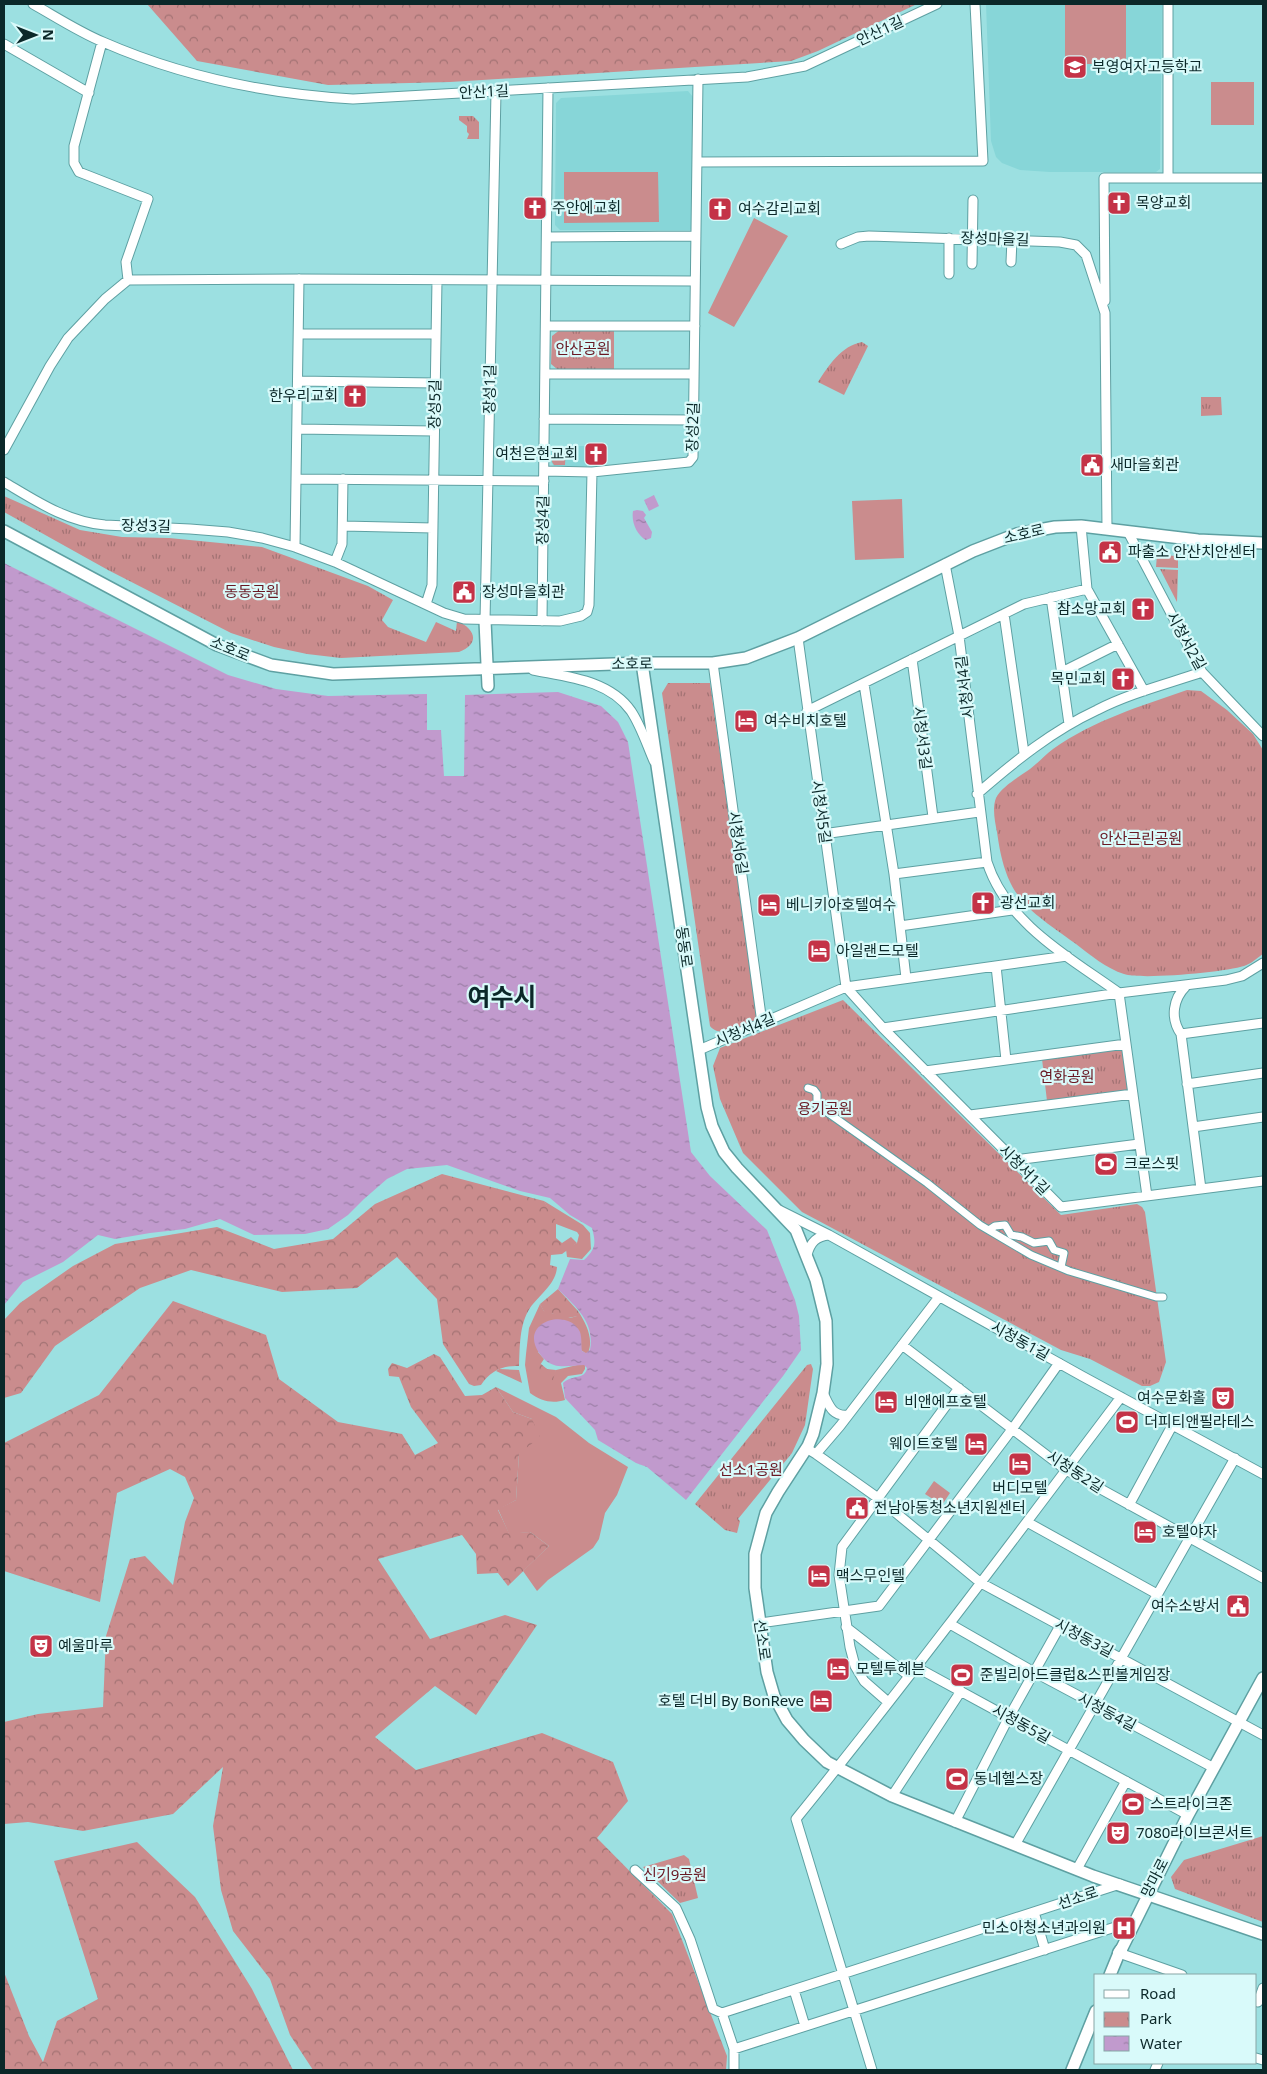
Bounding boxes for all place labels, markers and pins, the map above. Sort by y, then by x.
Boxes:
school or university icon: 부영여자고등학교 [1062,54,1088,80]
place label: 부영여자고등학교 [1092,56,1202,76]
church icon: 목양교회 [1106,190,1132,216]
place label: 목양교회 [1136,192,1191,212]
church icon: 주안에교회 [522,195,548,221]
church icon: 여수감리교회 [707,196,733,222]
place label: 주안에교회 [552,197,621,217]
place label: 여수감리교회 [738,198,821,218]
church icon: 한우리교회 [342,383,368,409]
place label: 한우리교회 [269,385,338,405]
church icon: 여천은현교회 [583,441,609,467]
place label: 여천은현교회 [495,443,578,463]
public building icon: 새마을회관 [1079,452,1105,478]
place label: 새마을회관 [1110,454,1179,474]
public building icon: 파출소 안산치안센터 [1097,539,1123,565]
place label: 파출소 안산치안센터 [1128,541,1256,561]
public building icon: 장성마을회관 [451,579,477,605]
place label: 장성마을회관 [482,581,565,601]
church icon: 참소망교회 [1130,596,1156,622]
place label: 참소망교회 [1057,598,1126,618]
church icon: 목민교회 [1110,666,1136,692]
place label: 목민교회 [1051,668,1106,688]
hotel icon: 여수비치호텔 [733,708,759,734]
place label: 여수비치호텔 [764,710,847,730]
church icon: 광선교회 [970,890,996,916]
hotel icon: 베니키아호텔여수 [756,892,782,918]
place label: 광선교회 [1000,892,1055,912]
place label: 베니키아호텔여수 [786,894,896,914]
hotel icon: 아일랜드모텔 [806,938,832,964]
place label: 아일랜드모텔 [836,940,919,960]
sports icon: 크로스핏 [1093,1151,1119,1177]
place label: 크로스핏 [1124,1153,1179,1173]
theatre icon: 여수문화홀 [1210,1385,1236,1411]
place label: 여수문화홀 [1137,1387,1206,1407]
hotel icon: 비앤에프호텔 [873,1389,899,1415]
place label: 비앤에프호텔 [904,1391,987,1411]
sports icon: 더피티앤필라테스 [1114,1409,1140,1435]
place label: 더피티앤필라테스 [1144,1411,1255,1431]
hotel icon: 웨이트호텔 [963,1431,989,1457]
place label: 웨이트호텔 [889,1433,958,1453]
hotel icon: 버디모텔 [1007,1451,1033,1477]
place label: 버디모텔 [992,1477,1048,1497]
public building icon: 전남아동청소년지원센터 [844,1495,870,1521]
place label: 전남아동청소년지원센터 [874,1497,1026,1517]
hotel icon: 호텔야자 [1132,1519,1158,1545]
place label: 호텔야자 [1162,1521,1217,1541]
hotel icon: 맥스무인텔 [806,1563,832,1589]
place label: 맥스무인텔 [836,1565,905,1585]
public building icon: 여수소방서 [1225,1593,1251,1619]
place label: 여수소방서 [1151,1595,1220,1615]
theatre icon: 예울마루 [28,1633,54,1659]
place label: 예울마루 [58,1635,113,1655]
hotel icon: 모텔투헤븐 [825,1656,851,1682]
place label: 모텔투헤븐 [856,1658,925,1678]
sports icon: 준빌리아드클럽&스핀볼게임장 [949,1662,975,1688]
place label: 준빌리아드클럽&스핀볼게임장 [980,1664,1171,1684]
hotel icon: 호텔 더비 By BonReve [808,1688,834,1714]
place label: 호텔 더비 By BonReve [658,1690,804,1710]
sports icon: 동네헬스장 [944,1766,970,1792]
place label: 동네헬스장 [974,1768,1043,1788]
sports icon: 스트라이크존 [1120,1791,1146,1817]
place label: 스트라이크존 [1150,1793,1233,1813]
theatre icon: 7080라이브콘서트 [1105,1820,1131,1846]
place label: 7080라이브콘서트 [1136,1822,1253,1842]
hospital icon: 민소아청소년과의원 [1111,1915,1137,1941]
place label: 민소아청소년과의원 [982,1917,1106,1937]

